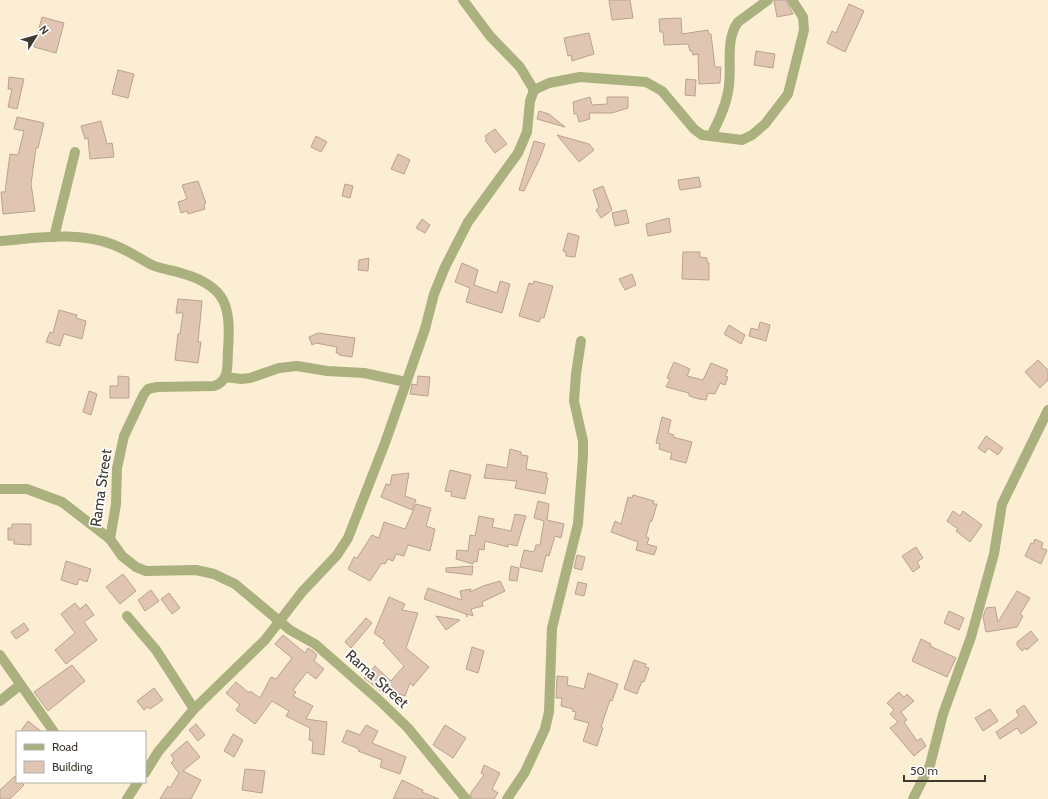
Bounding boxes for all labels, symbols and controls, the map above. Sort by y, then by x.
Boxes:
north arrow [16,16,56,56]
text: N [36,23,52,37]
street label: Rama Street [87,448,115,528]
street label: Rama Street [342,646,412,712]
legend [16,731,146,783]
text: Road [52,739,78,754]
scale bar [904,757,985,783]
text: Building [52,759,94,774]
text: 50 m [910,763,938,778]

